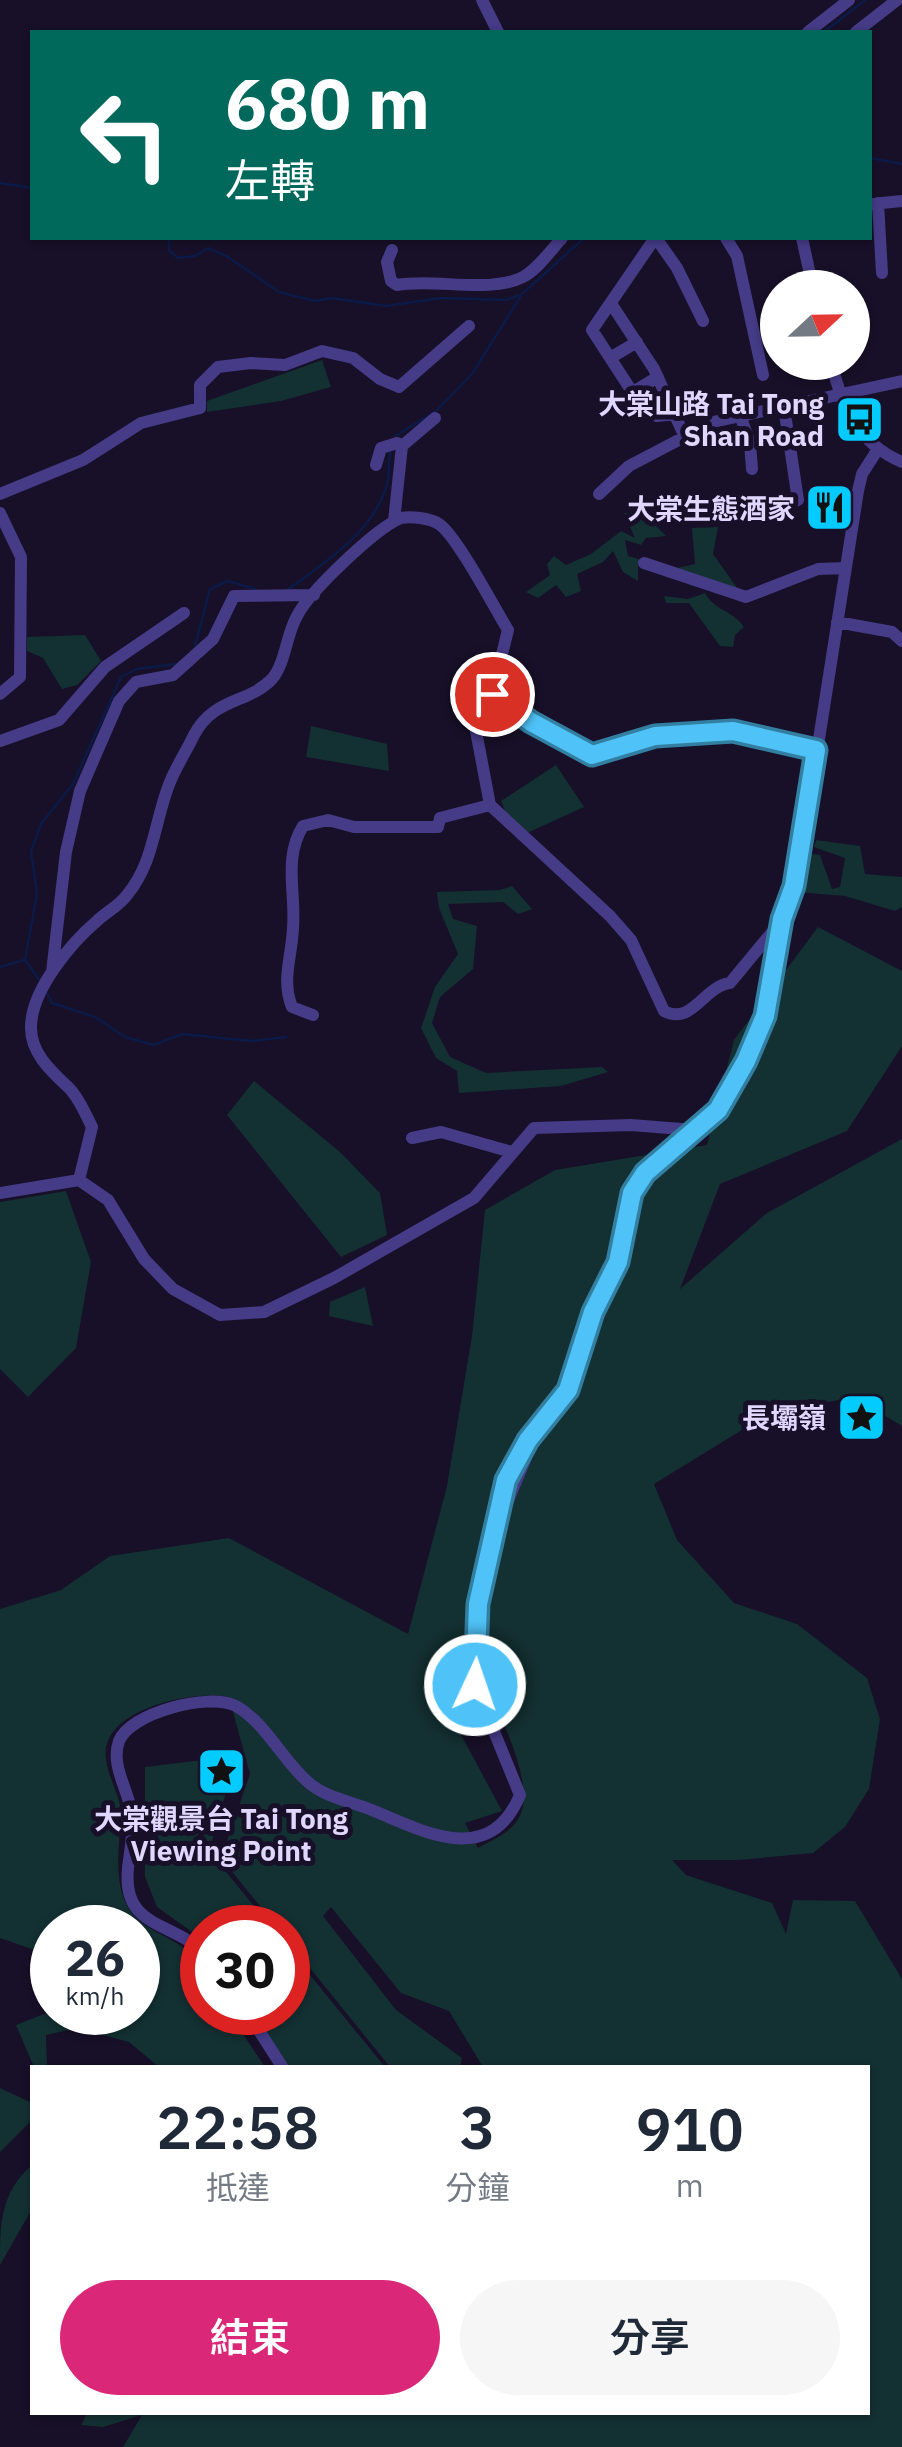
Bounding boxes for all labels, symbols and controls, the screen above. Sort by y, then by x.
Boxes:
text: 680 m [225,57,430,148]
icon: left [60,70,190,200]
text: 左轉 [225,151,315,209]
north arrow [760,270,870,380]
map controls [760,270,870,380]
place label: 大棠山路 Tai Tong Shan Road [598,385,825,454]
bus stop icon: 大棠山路 Tai Tong Shan Road [833,393,885,445]
restaurant icon: 大棠生態酒家 [804,482,856,534]
place label: 大棠生態酒家 [627,490,795,527]
pin [450,652,535,737]
icon: arrive [465,667,520,722]
place icon: 長壩嶺 [835,1391,887,1443]
place label: 長壩嶺 [742,1399,826,1436]
position arrow [423,1633,527,1737]
place icon: 大棠觀景台 Tai Tong Viewing Point [195,1745,247,1797]
place label: 大棠觀景台 Tai Tong Viewing Point [94,1800,349,1869]
speed limit sign: 30 [180,1905,310,2035]
text: 26 [65,1925,125,1990]
text: km/h [66,1979,124,2012]
text: 22:58 [156,2087,319,2166]
text: 3 [460,2087,496,2166]
text: 910 [636,2089,744,2168]
text: m [676,2164,704,2206]
text: 抵達 [206,2166,270,2208]
text: 分鐘 [446,2166,510,2208]
button: 結束 [60,2280,440,2395]
button: 分享 [460,2280,840,2395]

